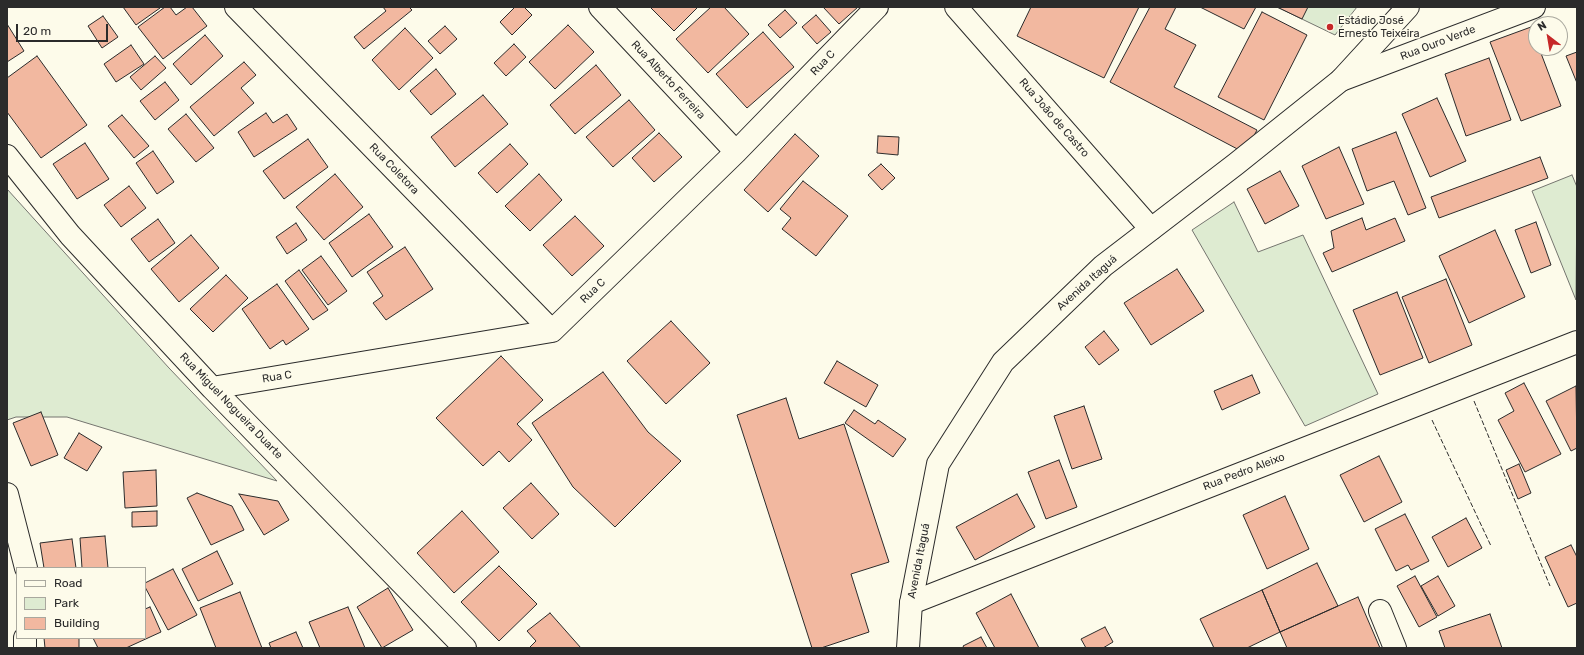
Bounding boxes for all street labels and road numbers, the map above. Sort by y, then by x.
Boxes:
street label: Rua Ouro Verde [1399,23,1477,63]
street label: Rua Alberto Ferreira [628,38,708,122]
street label: Rua C [808,48,838,78]
street label: Rua João de Castro [1016,76,1092,160]
street label: Rua Coletora [366,141,422,197]
street label: Avenida Itaguá [1054,253,1120,313]
street label: Rua C [578,276,608,306]
street label: Rua Miguel Nogueira Duarte [177,350,285,462]
street label: Rua C [261,368,293,386]
street label: Rua Pedro Aleixo [1201,450,1287,494]
street label: Avenida Itaguá [905,522,933,600]

